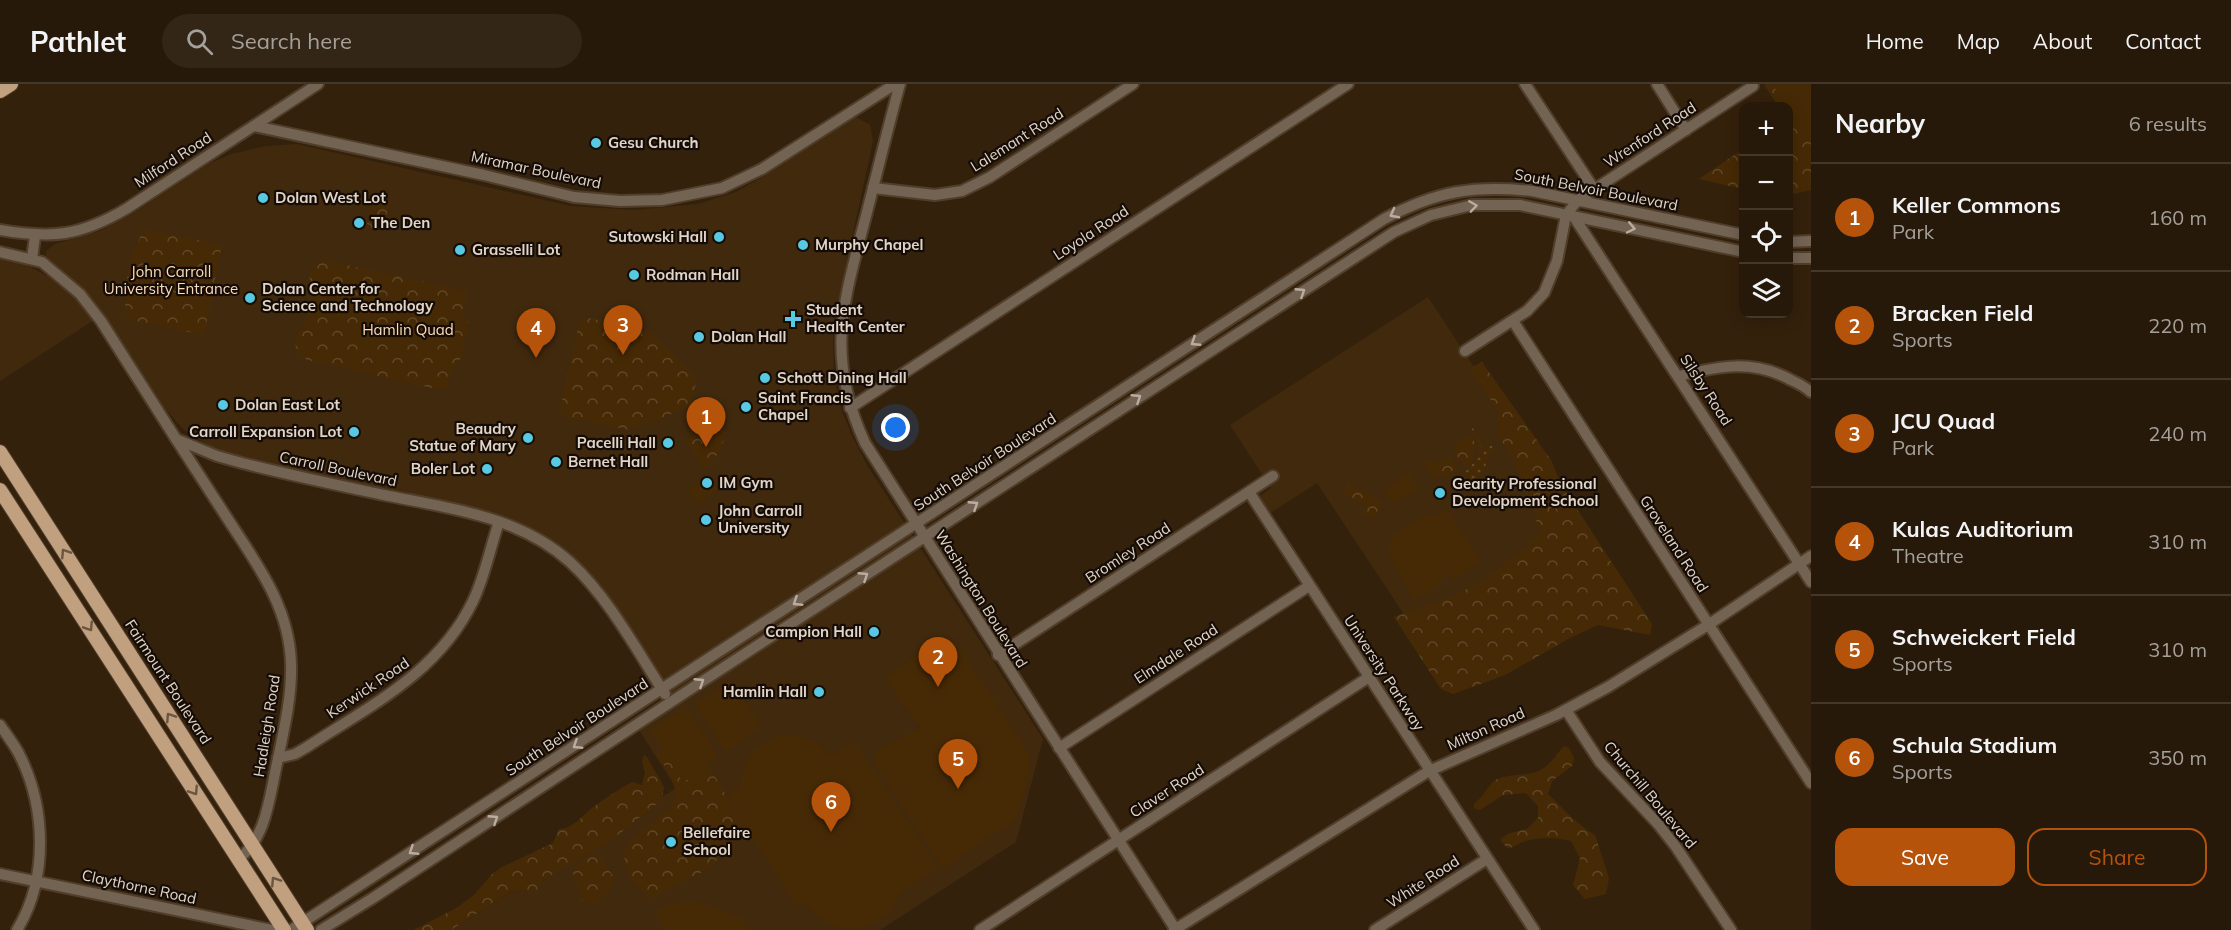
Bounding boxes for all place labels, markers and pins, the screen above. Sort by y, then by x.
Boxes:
place label: Gesu Church [608,133,699,152]
marker: Gesu Church [589,136,603,150]
place label: Dolan West Lot [275,188,386,207]
marker: Dolan West Lot [256,191,270,205]
place label: The Den [371,213,430,232]
marker: The Den [352,216,366,230]
place label: Sutowski Hall [608,227,707,246]
marker: Sutowski Hall [712,230,726,244]
place label: Murphy Chapel [815,235,923,254]
marker: Murphy Chapel [796,238,810,252]
place label: Grasselli Lot [472,240,560,259]
marker: Grasselli Lot [453,243,467,257]
place label: Rodman Hall [646,265,739,284]
marker: Rodman Hall [627,268,641,282]
place label: Dolan Center for Science and Technology [262,279,434,315]
marker: Dolan Center for Science and Technology [243,291,257,305]
place label: Student Health Center [806,300,905,336]
pin: 3 [604,306,642,355]
pin: 4 [516,308,556,358]
marker: Student Health Center [784,310,802,328]
place label: Dolan Hall [711,327,786,346]
marker: Dolan Hall [692,330,706,344]
place label: Schott Dining Hall [777,368,907,387]
marker: Schott Dining Hall [758,371,772,385]
place label: Saint Francis Chapel [758,388,851,424]
place label: Dolan East Lot [235,395,340,414]
marker: Dolan East Lot [216,398,230,412]
pin: 1 [686,398,726,447]
marker: Saint Francis Chapel [739,400,753,414]
place label: Beaudry Statue of Mary [409,419,517,455]
place label: Carroll Expansion Lot [189,422,342,441]
marker: Carroll Expansion Lot [347,425,361,439]
marker: Beaudry Statue of Mary [521,431,535,445]
place label: Pacelli Hall [577,433,656,452]
marker: Pacelli Hall [661,436,675,450]
place label: Bernet Hall [568,452,648,471]
marker: Bernet Hall [549,455,563,469]
place label: Boler Lot [411,459,475,478]
marker: Boler Lot [480,462,494,476]
place label: IM Gym [719,473,773,492]
place label: Gearity Professional Development School [1452,474,1598,510]
marker: IM Gym [700,476,714,490]
marker: Gearity Professional Development School [1433,486,1447,500]
place label: John Carroll University [718,501,802,537]
marker: John Carroll University [699,513,713,527]
place label: Campion Hall [765,622,862,641]
marker: Campion Hall [867,625,881,639]
pin: 2 [918,638,958,687]
place label: Hamlin Hall [723,682,807,701]
marker: Hamlin Hall [812,685,826,699]
pin: 5 [938,740,978,789]
pin: 6 [812,782,850,832]
place label: Bellefaire School [683,823,750,859]
marker: Bellefaire School [664,835,678,849]

